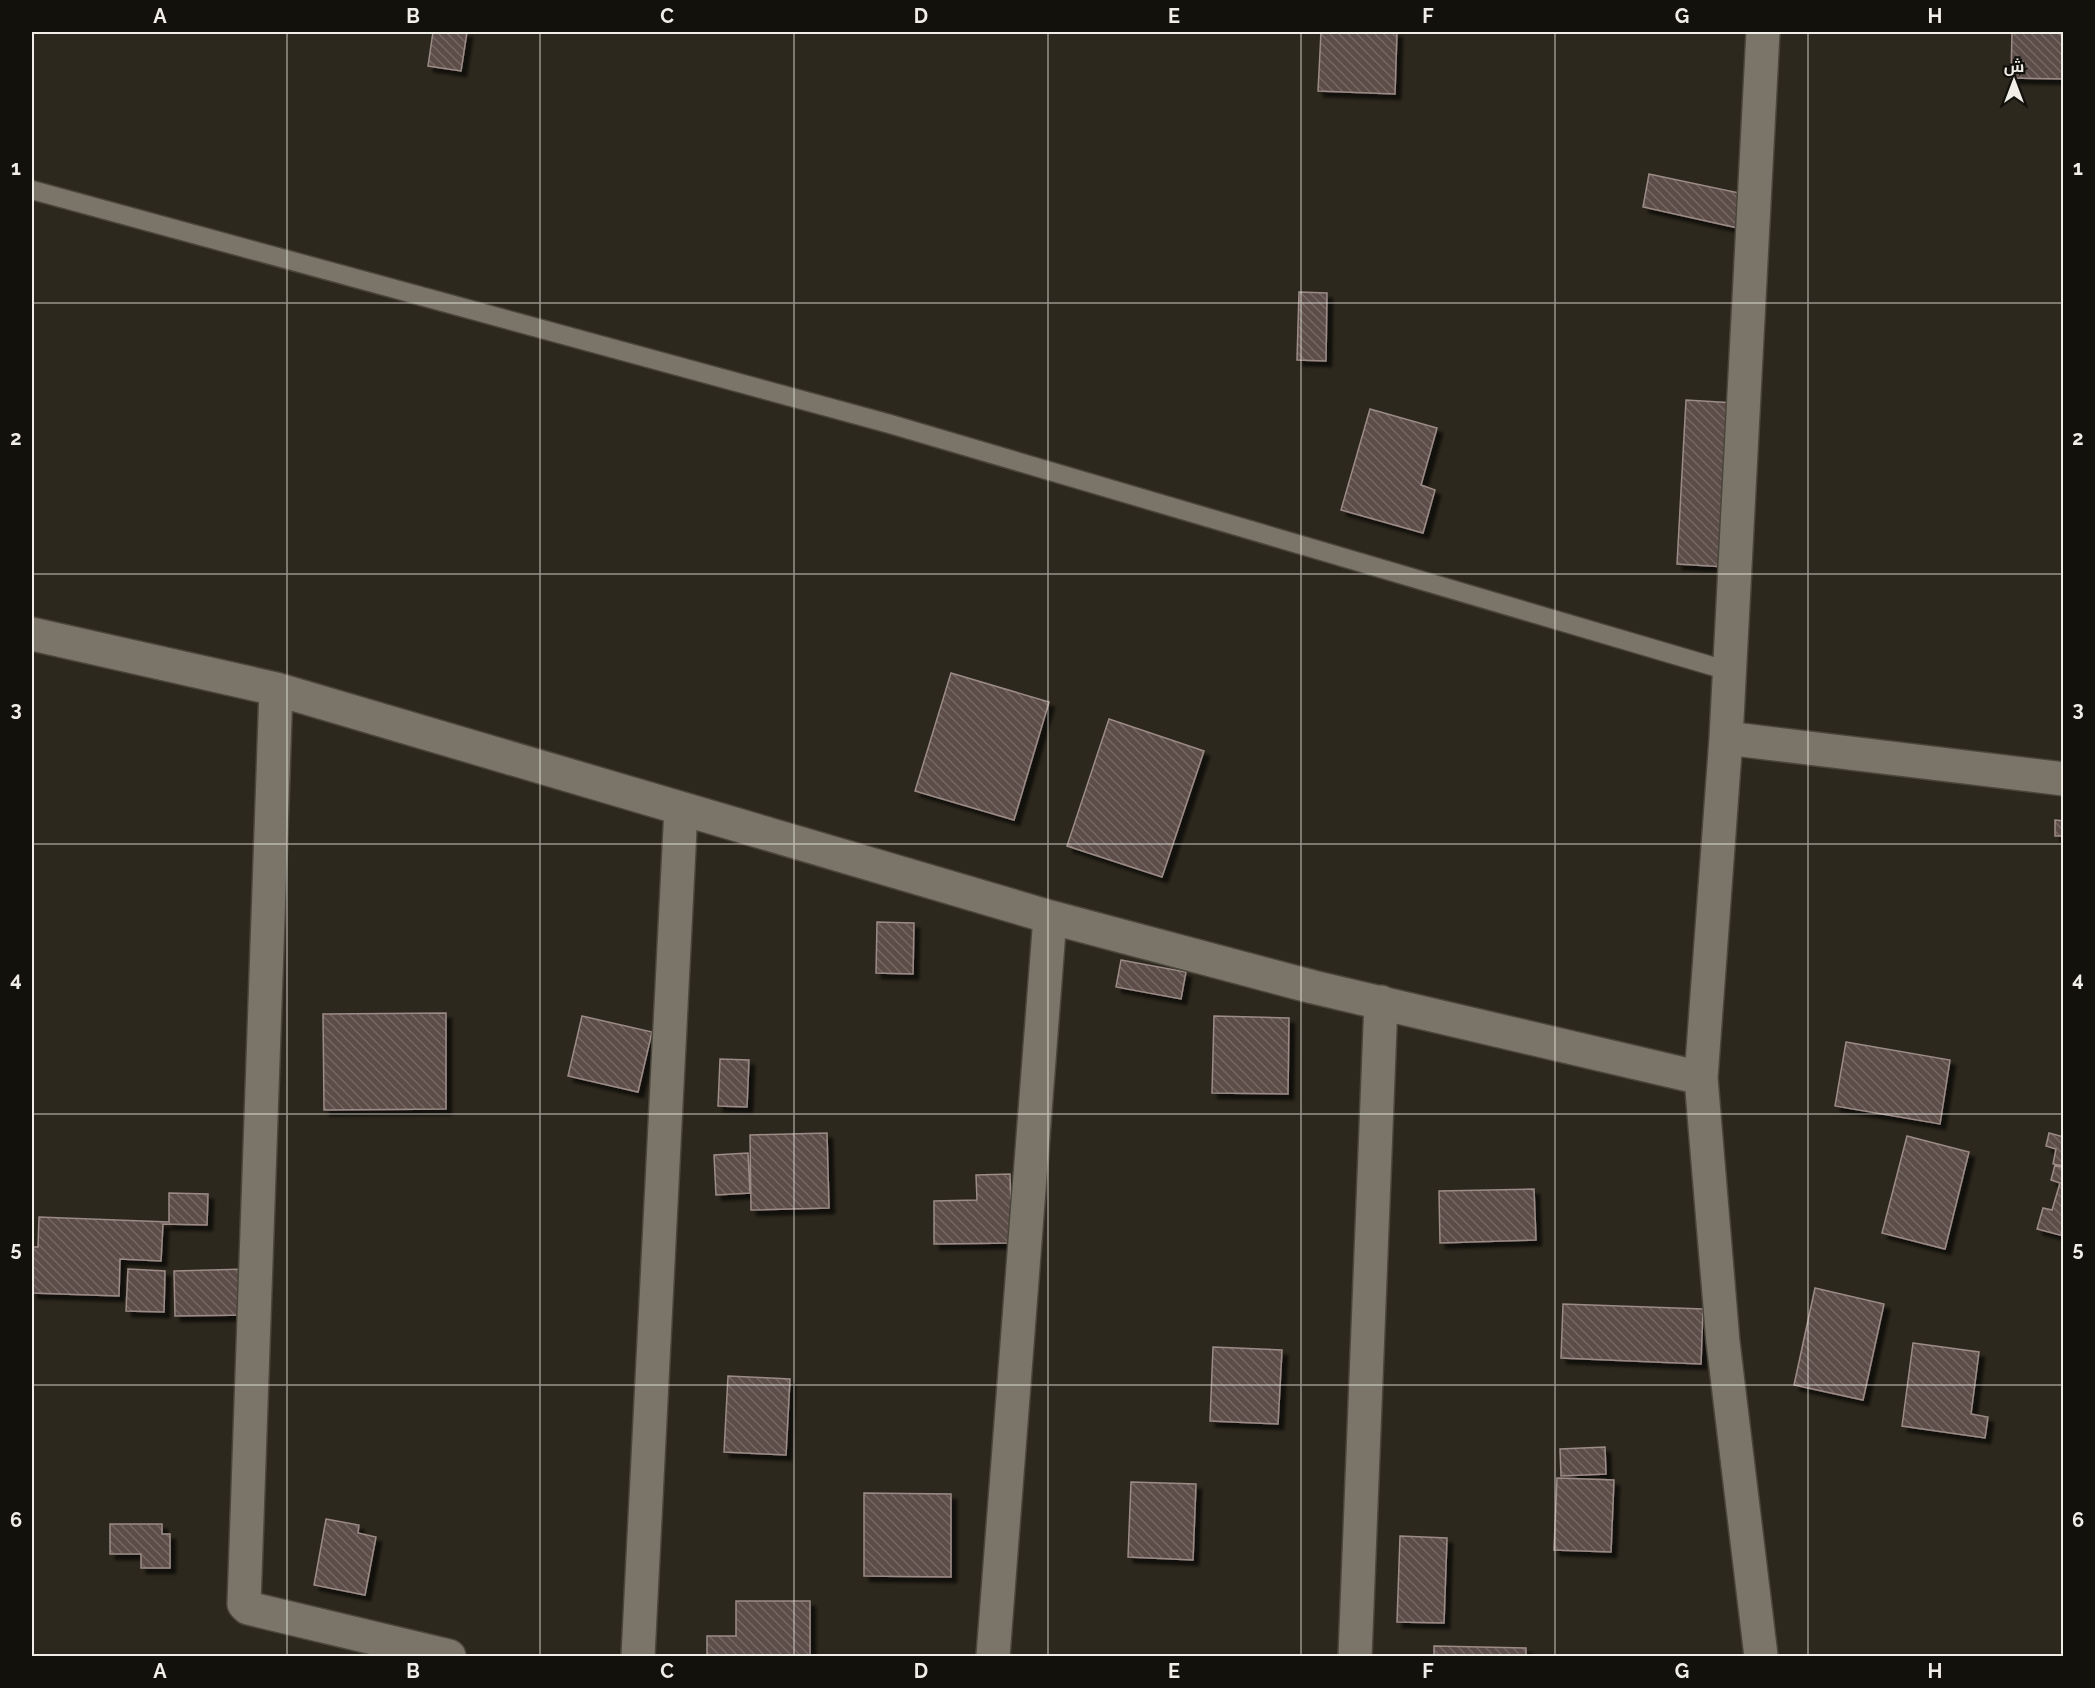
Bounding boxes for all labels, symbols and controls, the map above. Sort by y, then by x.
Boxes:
text: A [153,4,167,28]
text: B [406,4,420,28]
text: C [660,4,674,28]
text: D [914,4,928,28]
text: E [1168,4,1180,28]
text: F [1422,4,1434,28]
text: G [1675,4,1689,28]
text: H [1928,4,1942,28]
north arrow [1984,51,2044,111]
text: ش [2004,57,2024,76]
text: 1 [11,156,21,180]
text: 1 [2073,156,2083,180]
text: 2 [10,426,22,450]
text: 2 [2072,426,2084,450]
text: 3 [10,697,22,721]
text: 3 [2072,697,2084,721]
text: 4 [10,967,22,991]
text: 4 [2072,967,2084,991]
text: 5 [10,1237,22,1261]
text: 5 [2072,1237,2084,1261]
text: 6 [10,1508,22,1532]
text: 6 [2072,1508,2084,1532]
text: A [153,1659,167,1683]
text: B [406,1659,420,1683]
text: C [660,1659,674,1683]
text: D [914,1659,928,1683]
text: E [1168,1659,1180,1683]
text: F [1422,1659,1434,1683]
text: G [1675,1659,1689,1683]
text: H [1928,1659,1942,1683]

